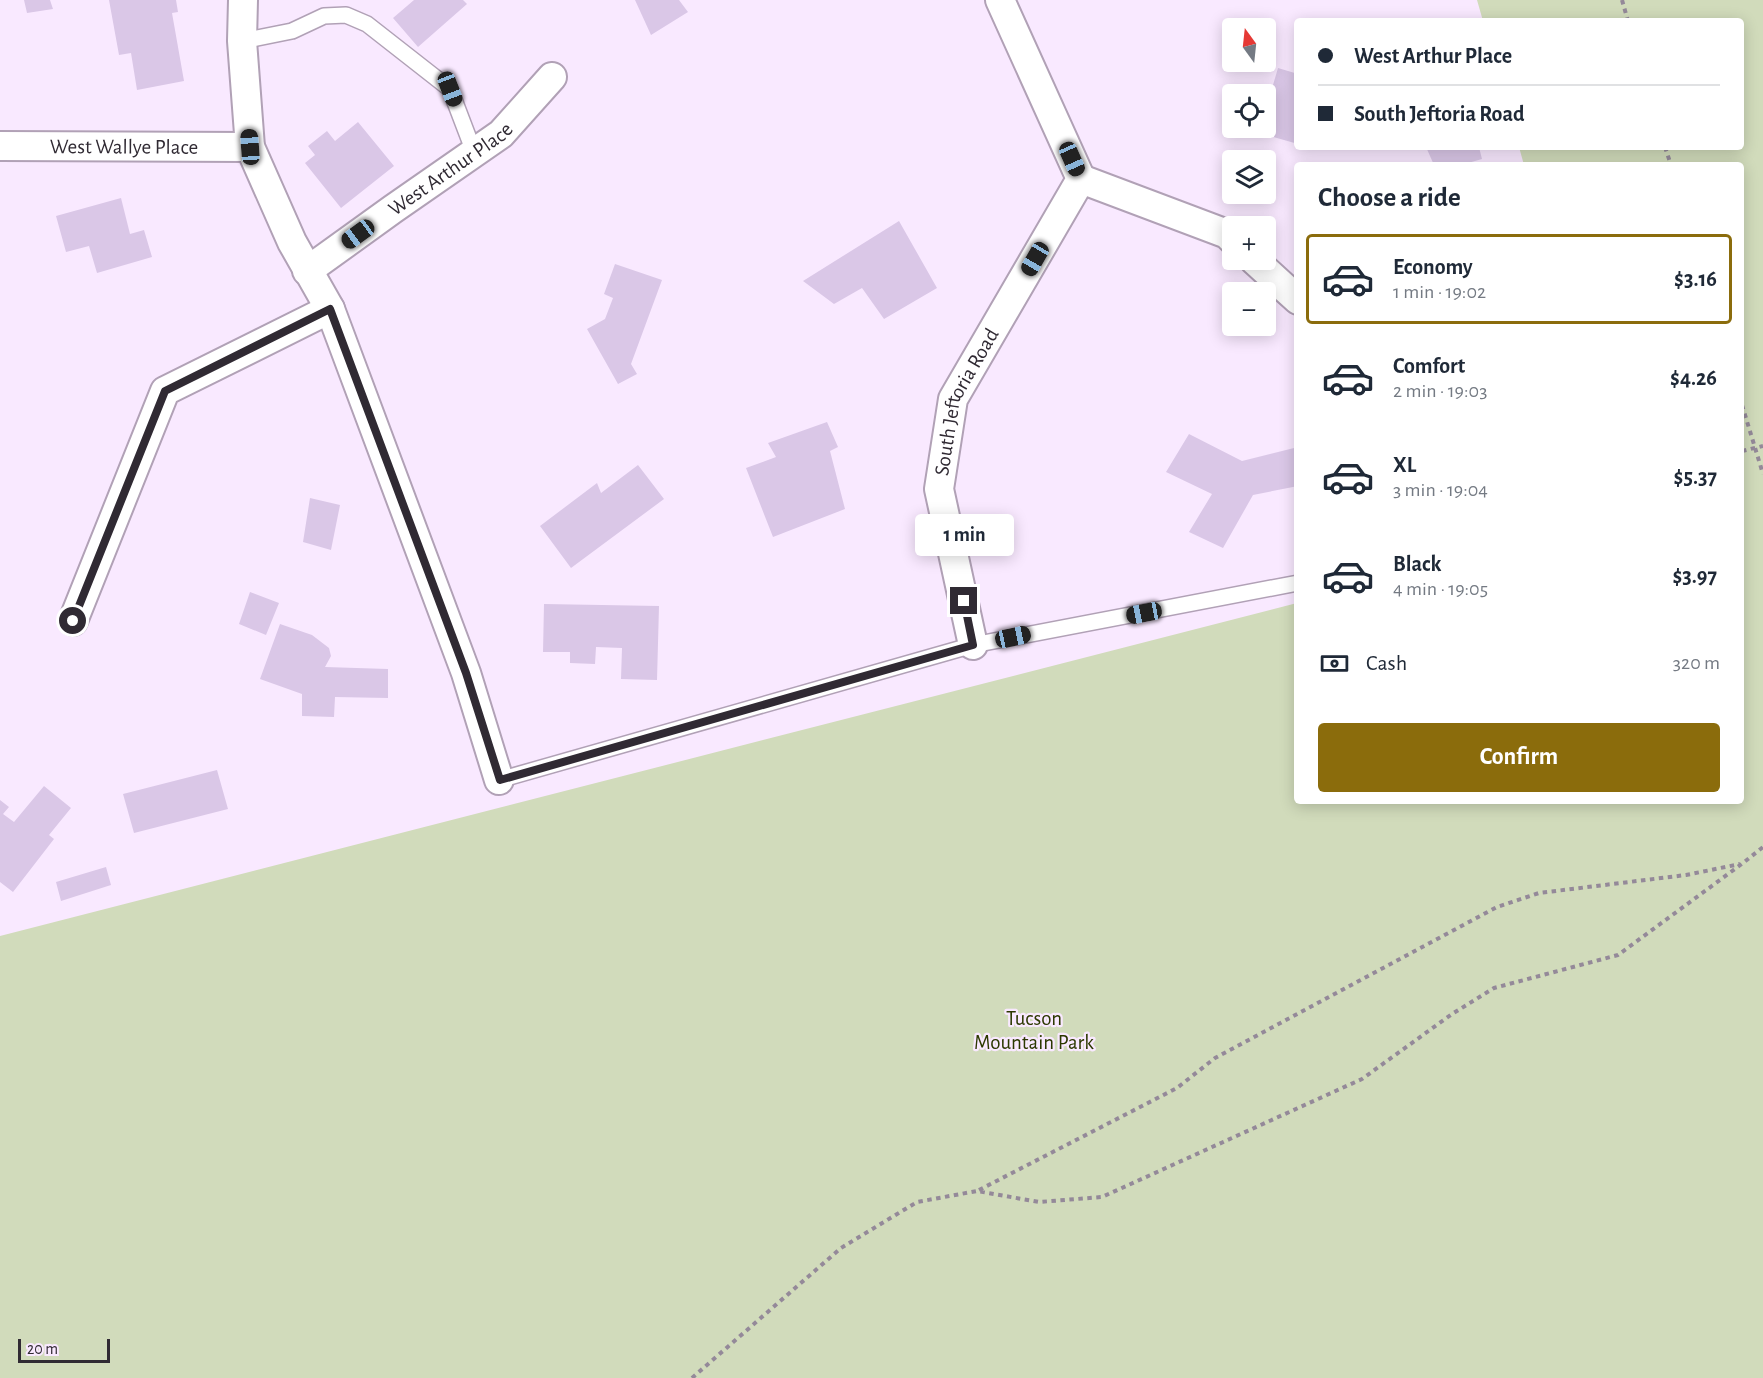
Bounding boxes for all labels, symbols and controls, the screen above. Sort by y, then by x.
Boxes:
north arrow [1222,18,1276,72]
map controls [1222,18,1276,336]
text: West Arthur Place [1354,45,1512,67]
car [435,69,465,109]
button: locate [1222,84,1276,138]
text: South Jeftoria Road [1354,103,1525,125]
street label: West Arthur Place [384,118,517,219]
car [240,128,260,166]
street label: West Wallye Place [50,136,198,157]
car [1056,139,1088,179]
button: layers [1222,150,1276,204]
text: Choose a ride [1318,184,1461,211]
car [338,216,378,252]
button: + [1222,216,1276,270]
car [1018,239,1052,279]
icon: car [1321,252,1375,306]
text: Economy [1393,256,1473,278]
text: $3.16 [1674,268,1717,290]
button: − [1222,282,1276,336]
text: 1 min · 19:02 [1393,282,1486,302]
street label: South Jeftoria Road [931,325,1002,477]
icon: car [1321,351,1375,405]
text: Comfort [1393,355,1465,377]
text: $4.26 [1670,367,1717,389]
text: 2 min · 19:03 [1393,381,1487,401]
icon: car [1321,450,1375,504]
text: XL [1393,454,1416,476]
text: $5.37 [1674,466,1717,488]
text: 3 min · 19:04 [1393,480,1488,500]
callout: 1 min [914,514,1014,556]
text: 1 min [943,525,986,545]
icon: car [1321,549,1375,603]
text: Black [1393,553,1441,575]
text: $3.97 [1672,565,1717,587]
text: 4 min · 19:05 [1393,579,1488,599]
route end [950,587,977,614]
car [1125,601,1163,625]
route start [59,607,86,634]
car [994,624,1032,650]
icon: cash [1318,647,1351,680]
text: Cash [1366,652,1407,674]
text: 320 m [1673,653,1720,673]
button: Confirm [1318,723,1720,792]
park label: Tucson Mountain Park [974,1008,1094,1053]
scale bar [18,1336,110,1364]
text: 20 m [27,1341,58,1357]

